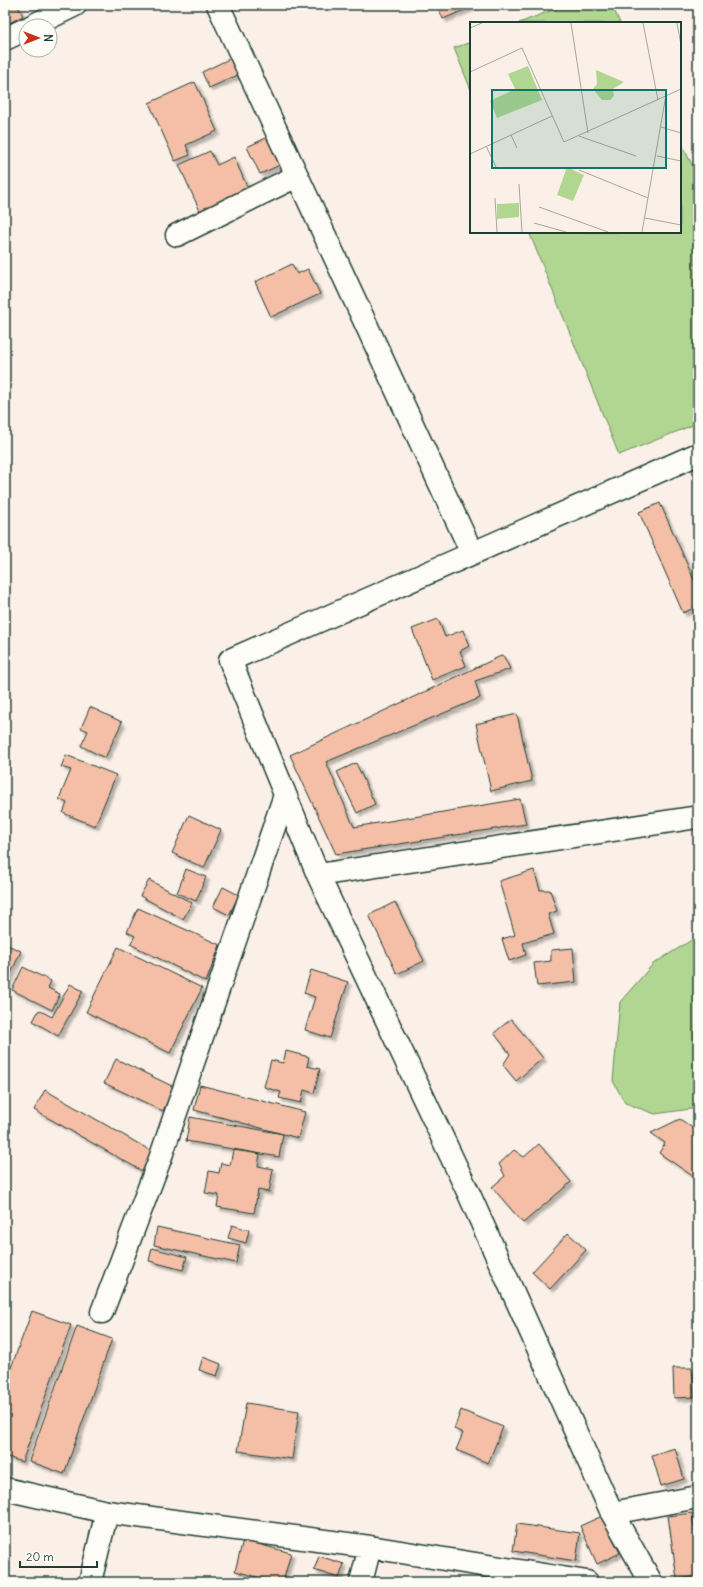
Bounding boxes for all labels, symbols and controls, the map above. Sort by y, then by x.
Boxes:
north arrow [18,18,58,58]
inset map [470,22,681,233]
text: N [41,34,55,42]
scale bar [20,1543,97,1569]
text: 20 m [26,1549,54,1564]

